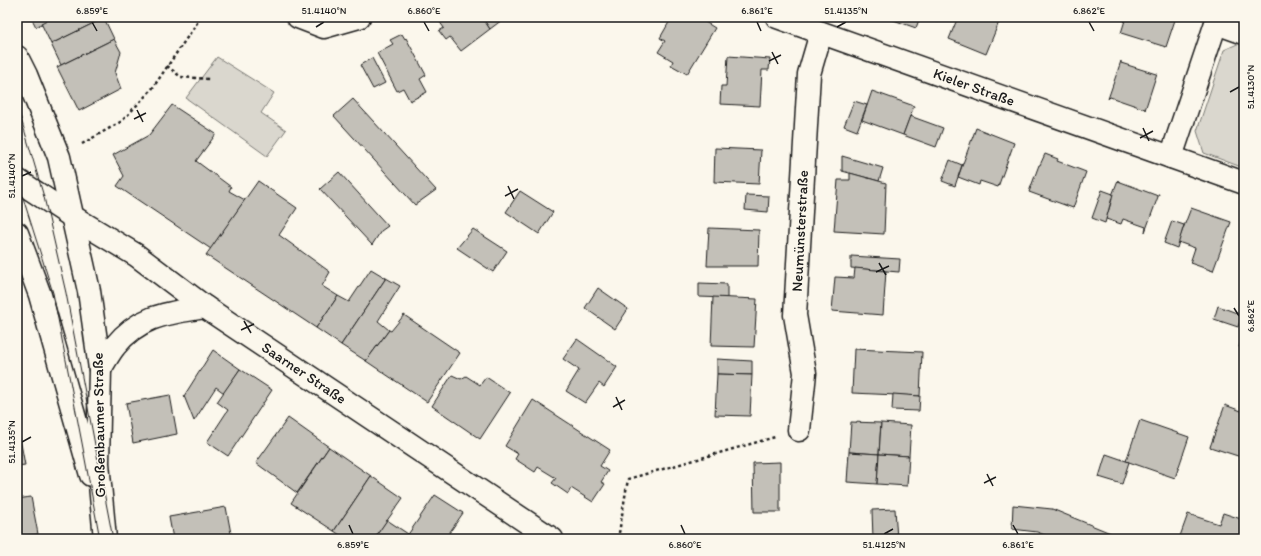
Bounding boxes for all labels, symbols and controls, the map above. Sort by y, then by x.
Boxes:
text: 6.859°E [76,4,109,17]
text: 51.4140°N [302,4,347,17]
text: 6.860°E [407,4,441,17]
text: 6.861°E [741,4,773,17]
text: 51.4135°N [824,4,868,17]
text: 6.862°E [1073,4,1106,17]
street label: Kieler Straße [931,64,1017,110]
text: 51.4130°N [1244,65,1257,109]
text: 51.4140°N [5,153,18,198]
street label: Neumünsterstraße [788,170,812,292]
text: 6.862°E [1244,299,1257,332]
street label: Saarner Straße [258,338,350,408]
street label: Großenbaumer Straße [89,352,109,498]
text: 51.4135°N [5,420,18,464]
text: 6.859°E [337,538,370,551]
text: 6.860°E [668,538,702,551]
text: 51.4125°N [862,538,906,551]
text: 6.861°E [1002,538,1034,551]

